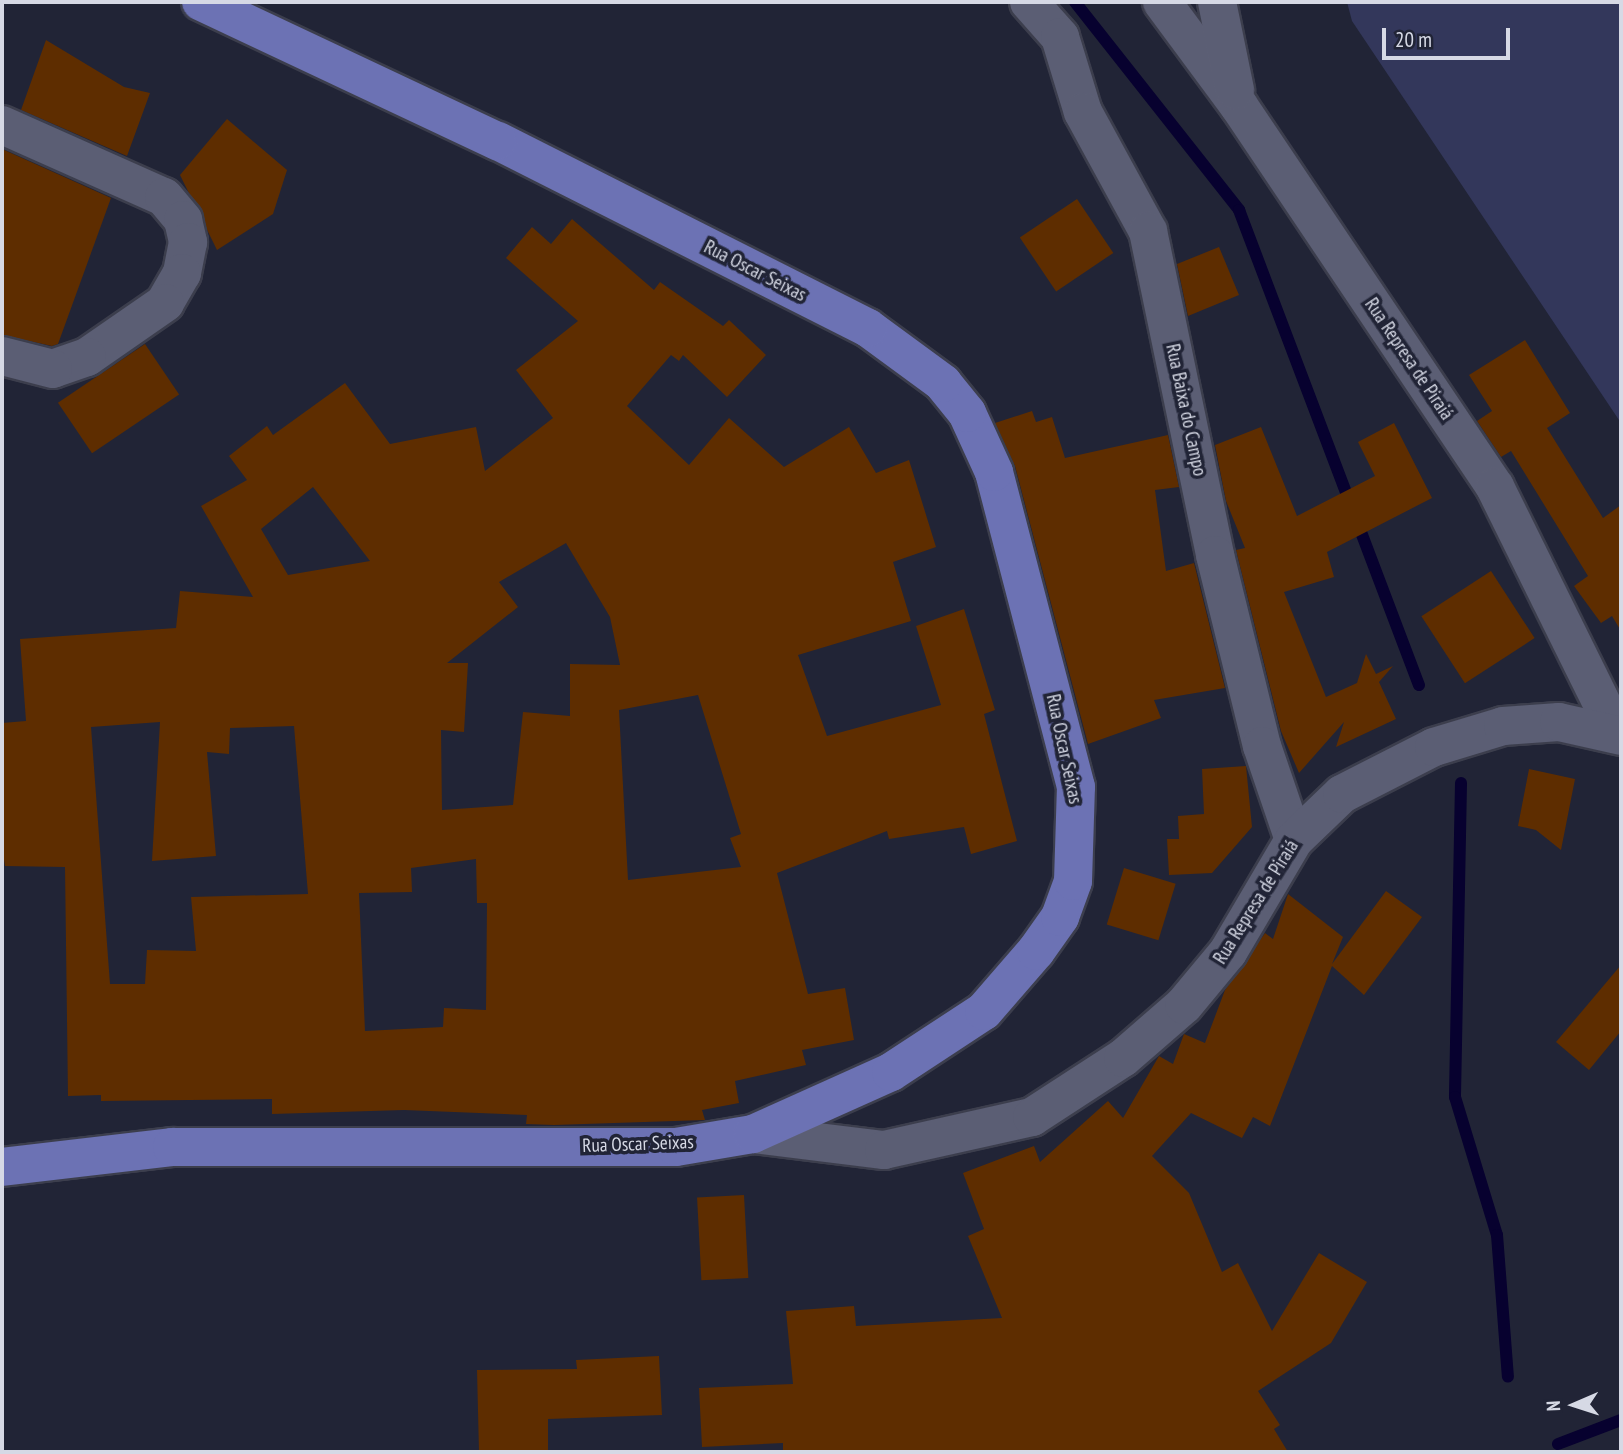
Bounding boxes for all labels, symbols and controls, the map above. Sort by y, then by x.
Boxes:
scale bar [1385,14,1513,58]
text: 20 m [1395,26,1432,53]
street label: Rua Oscar Seixas [700,236,810,306]
street label: Rua Represa de Piraiá [1360,294,1458,424]
street label: Rua Baixa do Campo [1161,342,1211,478]
street label: Rua Oscar Seixas [1041,692,1087,806]
street label: Rua Represa de Piraiá [1209,836,1303,968]
street label: Rua Oscar Seixas [582,1131,694,1157]
north arrow [1539,1370,1609,1440]
text: N [1541,1400,1565,1412]

